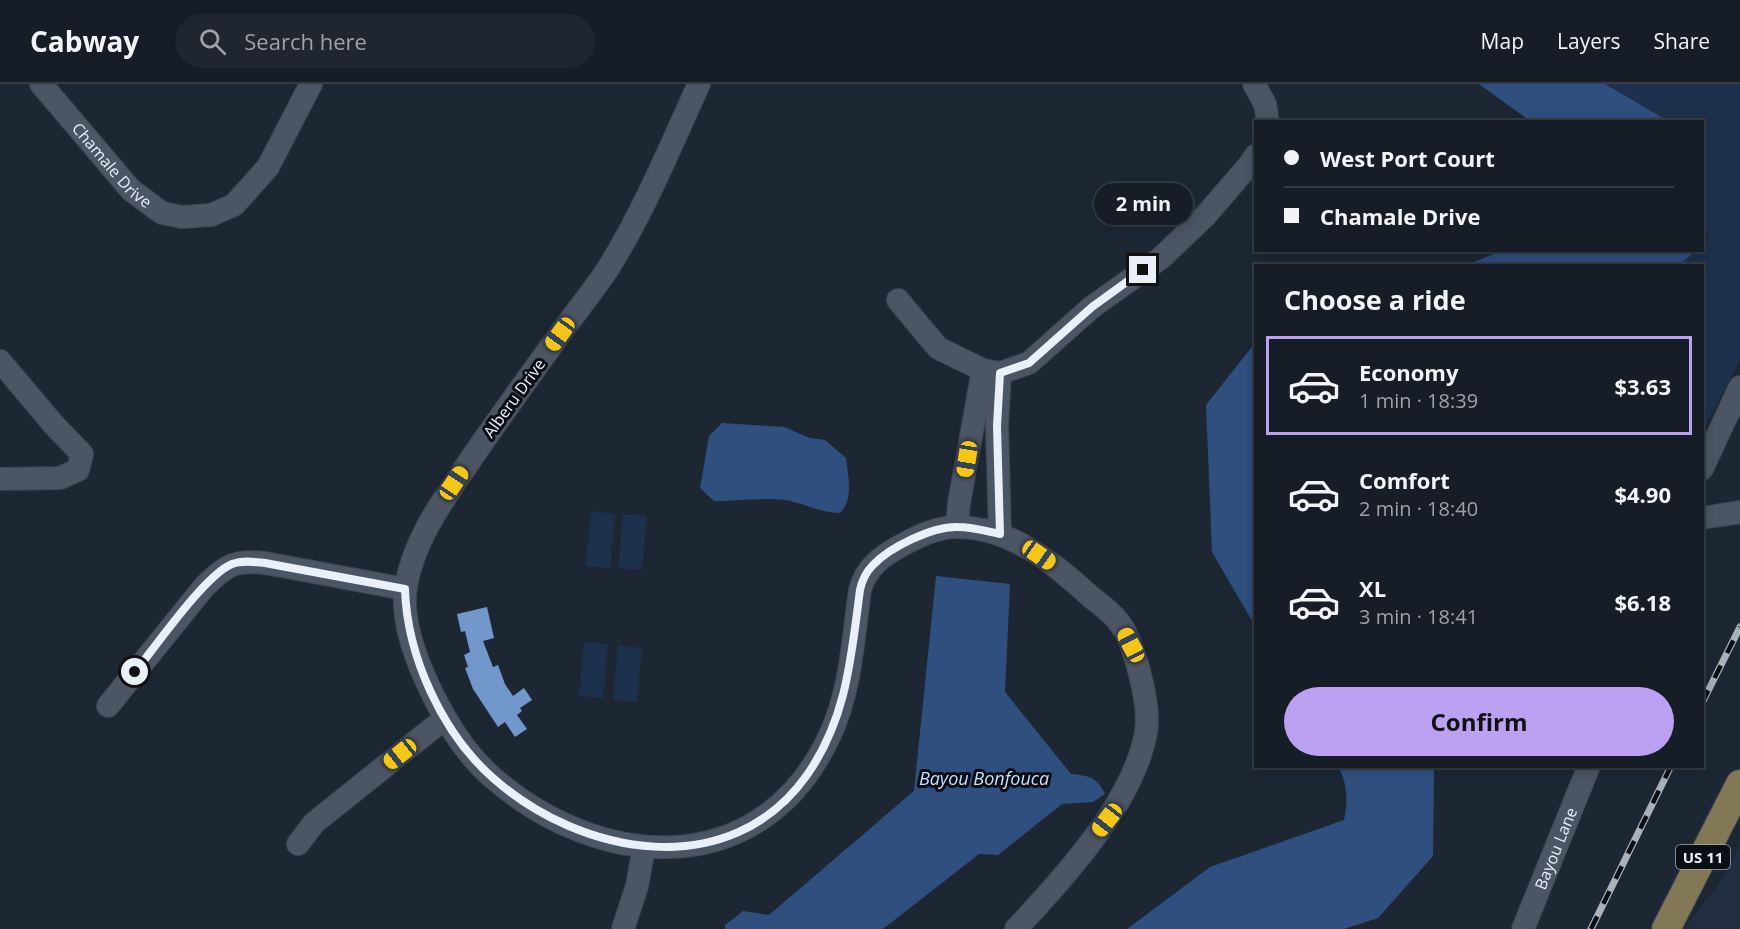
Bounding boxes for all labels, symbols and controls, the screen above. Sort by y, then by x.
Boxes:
search box [175,14,595,68]
text: Cabway [30,22,139,60]
icon: search [196,25,229,58]
text: Search here [244,26,367,56]
text: Map [1481,27,1524,55]
text: Layers [1557,27,1621,55]
text: Share [1654,27,1710,55]
street label: Chamale Drive [67,118,156,213]
text: West Port Court [1320,143,1495,173]
callout: 2 min [1094,183,1192,225]
text: 2 min [1116,190,1171,217]
text: Chamale Drive [1320,201,1481,231]
route end [1129,256,1156,283]
text: Choose a ride [1284,281,1466,318]
car [542,314,578,354]
street label: Alberu Drive [478,354,550,442]
text: Economy [1359,357,1458,387]
icon: car [1287,359,1341,413]
text: $3.63 [1614,371,1671,401]
text: 1 min · 18:39 [1359,387,1478,414]
car [955,440,979,478]
car [436,463,472,503]
text: Comfort [1359,465,1450,495]
icon: car [1287,467,1341,521]
text: $4.90 [1614,479,1671,509]
text: 2 min · 18:40 [1359,495,1478,522]
car [1019,537,1059,573]
text: XL [1359,573,1386,603]
icon: car [1287,575,1341,629]
text: $6.18 [1614,587,1671,617]
text: 3 min · 18:41 [1359,603,1478,630]
car [1115,625,1147,665]
route start [121,658,148,685]
button: Confirm [1284,687,1674,756]
car [380,736,420,772]
water label: Bayou Bonfouca [919,766,1049,790]
car [1089,800,1125,840]
street label: Bayou Lane [1529,804,1582,893]
road number: US 11 [1676,845,1730,869]

